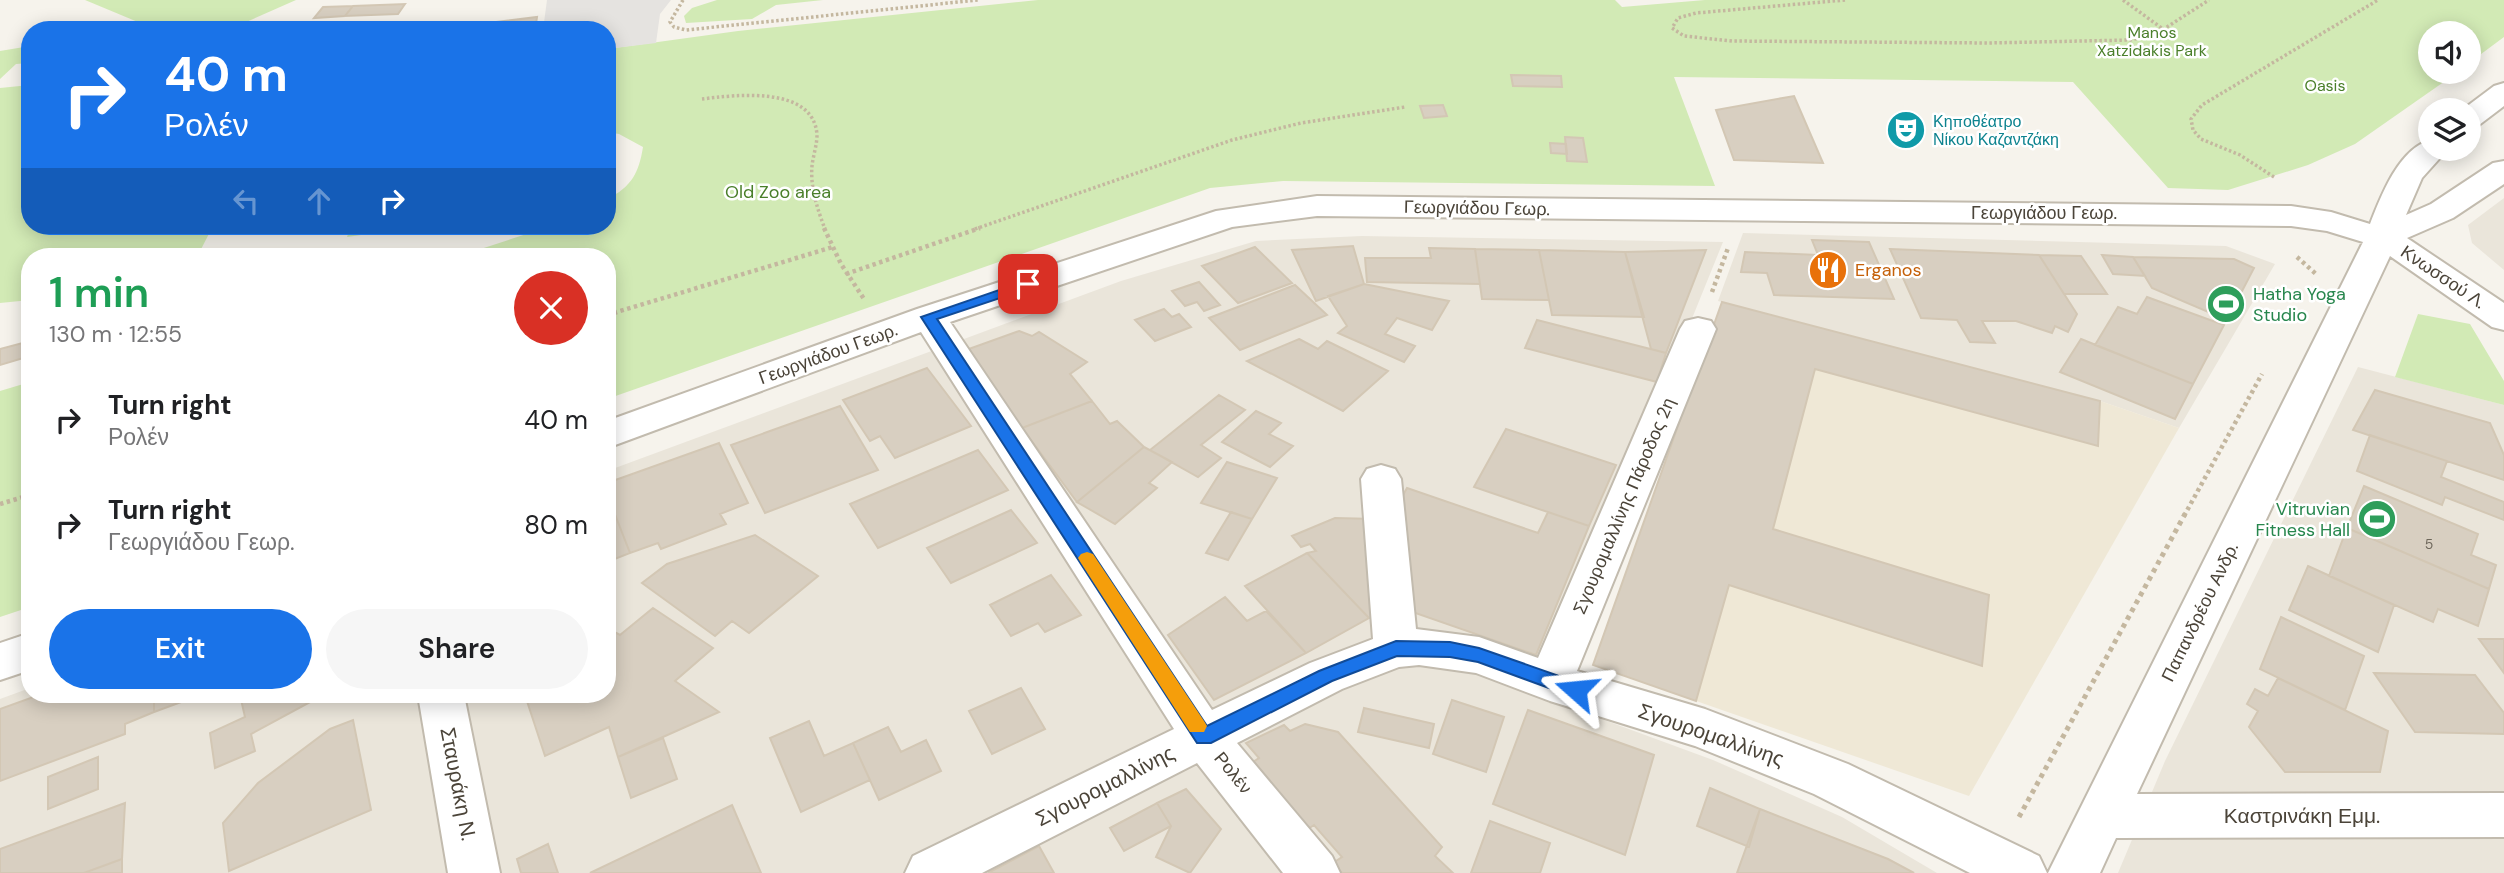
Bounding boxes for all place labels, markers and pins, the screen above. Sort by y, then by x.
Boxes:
theatre icon: Κηποθέατρο Νίκου Καζαντζάκη [1885,109,1927,151]
place label: Κηποθέατρο Νίκου Καζαντζάκη [1933,111,2059,150]
restaurant icon: Erganos [1807,249,1849,291]
pin [998,254,1058,314]
place label: Erganos [1855,258,1922,282]
place label: Hatha Yoga Studio [2253,282,2346,327]
sports icon: Hatha Yoga Studio [2205,283,2247,325]
place label: Vitruvian Fitness Hall [2256,497,2350,542]
sports icon: Vitruvian Fitness Hall [2356,498,2398,540]

